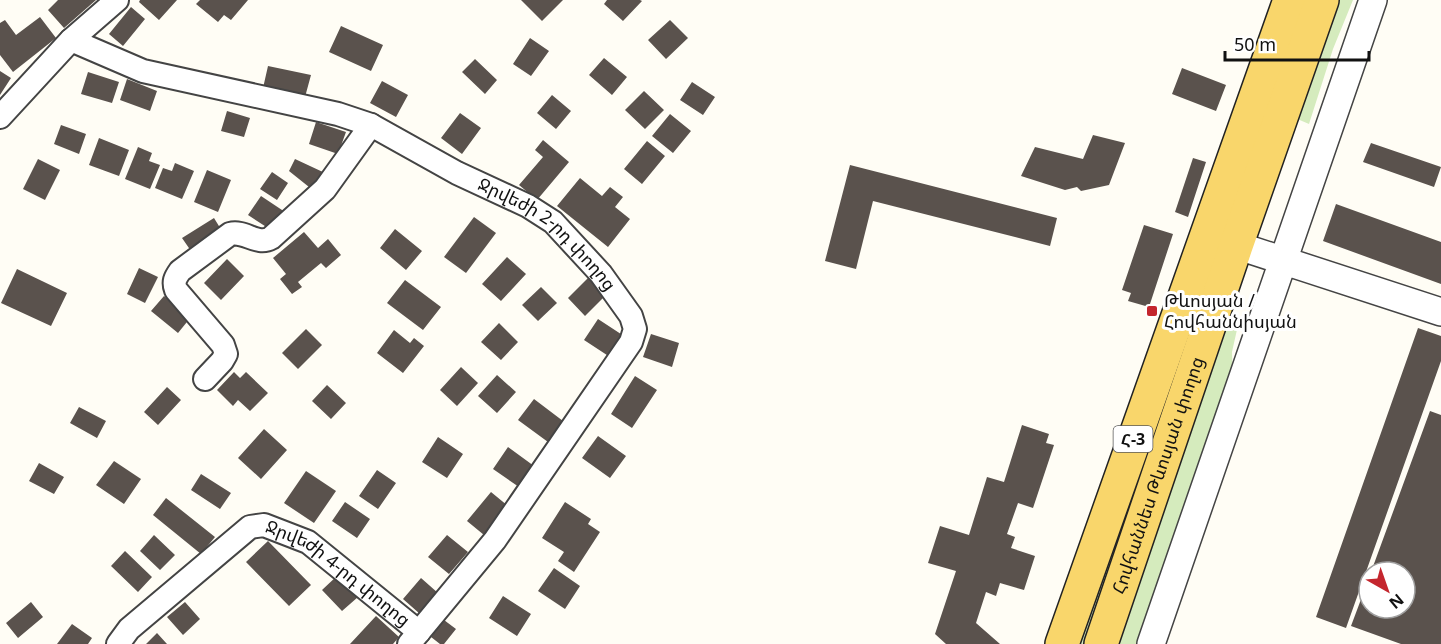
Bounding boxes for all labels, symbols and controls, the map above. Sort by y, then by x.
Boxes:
scale bar [1225,24,1369,62]
text: 50 m [1234,32,1276,56]
street label: Ջրվեժի 2-րդ փողոց [474,171,622,295]
place label: Թևոսյան / Հովհաննիսյան [1164,288,1297,333]
marker: Թևոսյան / Հովհաննիսյան [1145,304,1159,318]
street label: Հովհաննես Թևոսյան փողոց [1106,353,1209,597]
road number: Հ-3 [1114,426,1152,452]
street label: Ջրվեժի 4-րդ փողոց [262,514,416,631]
north arrow [1357,560,1417,620]
text: N [1385,589,1409,614]

